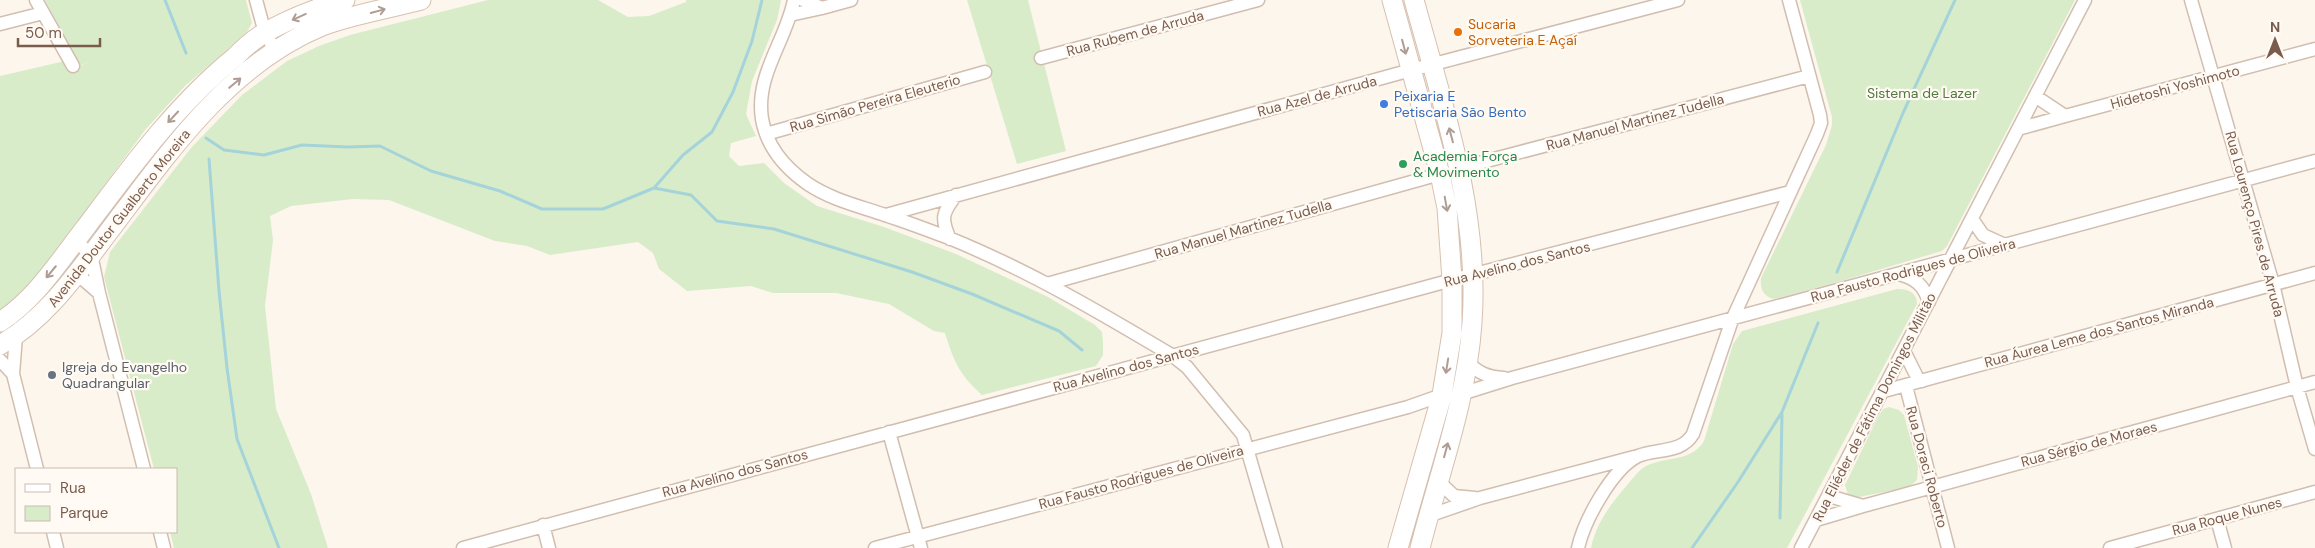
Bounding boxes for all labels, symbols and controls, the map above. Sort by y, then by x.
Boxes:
one-way arrow [370,6,386,16]
street label: Rua Rubem de Arruda [1064,6,1206,60]
one-way arrow [292,13,307,23]
scale bar [18,15,100,47]
place label: Sucaria Sorveteria E Açaí [1468,15,1578,49]
north arrow [2250,15,2300,65]
text: N [2270,18,2280,36]
text: 50 m [25,23,62,43]
marker: Sucaria Sorveteria E Açaí [1452,26,1464,38]
one-way arrow [1400,39,1410,55]
street label: Hidetoshi Yoshimoto [2108,61,2242,113]
street label: Rua Simão Pereira Eleuterio [788,70,962,136]
street label: Rua Azel de Arruda [1255,71,1379,121]
one-way arrow [229,78,242,89]
park label: Sistema de Lazer [1867,84,1977,102]
place label: Peixaria E Petiscaria São Bento [1394,87,1527,121]
street label: Rua Manuel Martinez Tudella [1544,90,1726,154]
marker: Peixaria E Petiscaria São Bento [1378,98,1390,110]
one-way arrow [167,111,179,123]
street label: Avenida Doutor Gualberto Moreira [44,125,194,311]
one-way arrow [1446,128,1456,144]
street label: Rua Lourenço Pires de Arruda [2222,129,2288,319]
place label: Academia Força & Movimento [1413,147,1517,181]
marker: Academia Força & Movimento [1397,158,1409,170]
street label: Rua Manuel Martinez Tudella [1152,195,1334,263]
one-way arrow [1441,196,1451,212]
street label: Rua Fausto Rodrigues de Oliveira [1809,234,2017,306]
street label: Rua Avelino dos Santos [1442,237,1592,291]
one-way arrow [46,265,57,278]
street label: Rua Eliéder de Fátima Domingos Militão [1808,289,1940,525]
street label: Rua Áurea Leme dos Santos Miranda [1982,293,2216,371]
street label: Rua Avelino dos Santos [1051,340,1201,396]
place label: Igreja do Evangelho Quadrangular [62,358,187,392]
one-way arrow [1442,358,1452,374]
marker: Igreja do Evangelho Quadrangular [46,369,58,381]
street label: Rua Doraci Roberto [1902,404,1952,530]
street label: Rua Sérgio de Moraes [2019,417,2159,471]
street label: Rua Fausto Rodrigues de Oliveira [1037,441,1245,513]
one-way arrow [1442,443,1451,459]
street label: Rua Avelino dos Santos [660,445,810,501]
legend [15,468,178,533]
text: Rua [60,478,86,498]
street label: Rua Roque Nunes [2170,493,2284,539]
text: Parque [60,503,108,523]

